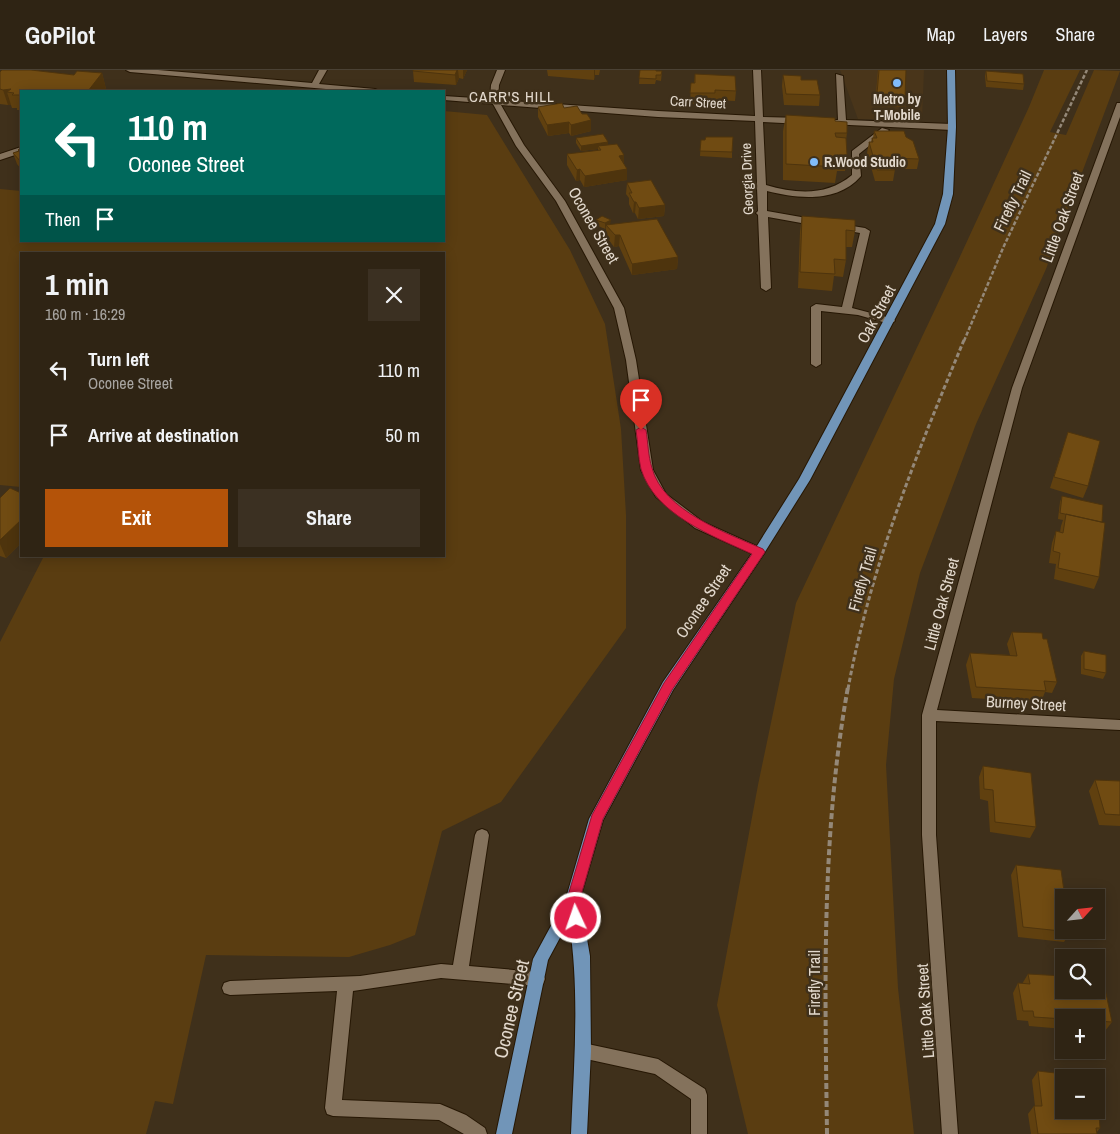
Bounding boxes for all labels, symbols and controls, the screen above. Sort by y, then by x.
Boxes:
text: GoPilot [25,19,95,51]
text: Map [927,22,955,47]
text: Layers [983,22,1028,47]
text: Share [1056,22,1095,47]
marker: Metro by T-Mobile [891,77,903,89]
district label: CARR'S HILL [469,86,555,107]
place label: Metro by T-Mobile [873,90,922,124]
street label: Carr Street [669,92,727,112]
text: 110 m [128,104,208,151]
icon: left [45,110,110,175]
street label: Georgia Drive [737,143,757,215]
text: Oconee Street [128,149,244,179]
place label: R.Wood Studio [824,153,906,171]
marker: R.Wood Studio [808,156,820,168]
street label: Firefly Trail [988,167,1036,235]
street label: Little Oak Street [1035,168,1089,265]
street label: Oconee Street [563,183,625,267]
icon: arrive [91,205,119,233]
text: Then [45,206,81,232]
text: 1 min [45,264,109,304]
button: close [368,269,420,321]
street label: Oak Street [852,281,901,347]
text: 160 m · 16:29 [45,303,125,325]
text: Turn left [88,346,149,372]
icon: left [45,356,73,384]
text: 110 m [378,357,420,383]
text: Oconee Street [88,372,173,394]
pin [620,379,662,430]
icon: arrive [627,386,655,414]
icon: arrive [45,421,73,449]
text: Arrive at destination [88,422,239,448]
text: 50 m [385,422,420,448]
button: Exit [45,489,228,547]
button: Share [238,489,420,547]
street label: Firefly Trail [842,544,882,614]
street label: Little Oak Street [918,555,964,653]
street label: Oconee Street [670,559,736,642]
street label: Burney Street [985,690,1067,716]
north arrow [1055,889,1105,939]
map controls [1055,889,1105,1119]
position arrow [549,891,601,943]
button: search [1055,949,1105,999]
street label: Firefly Trail [803,950,825,1016]
street label: Oconee Street [487,956,535,1061]
street label: Little Oak Street [911,963,939,1059]
button: + [1055,1009,1105,1059]
button: − [1055,1069,1105,1119]

